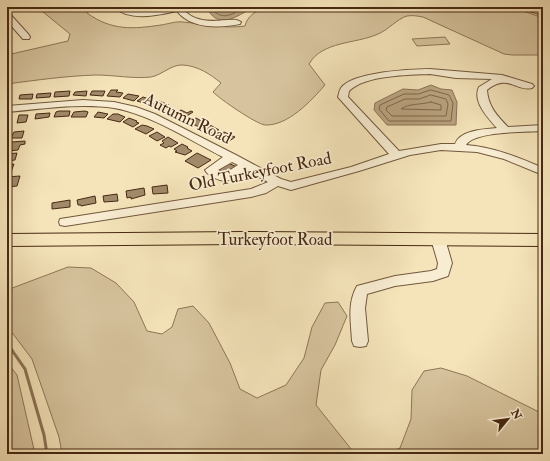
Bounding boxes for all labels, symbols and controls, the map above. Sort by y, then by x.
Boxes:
street label: Autumn Road [140,88,236,149]
street label: Old Turkeyfoot Road [187,147,334,197]
street label: Turkeyfoot Road [218,229,333,251]
north arrow [488,399,528,439]
text: N [508,406,525,423]

